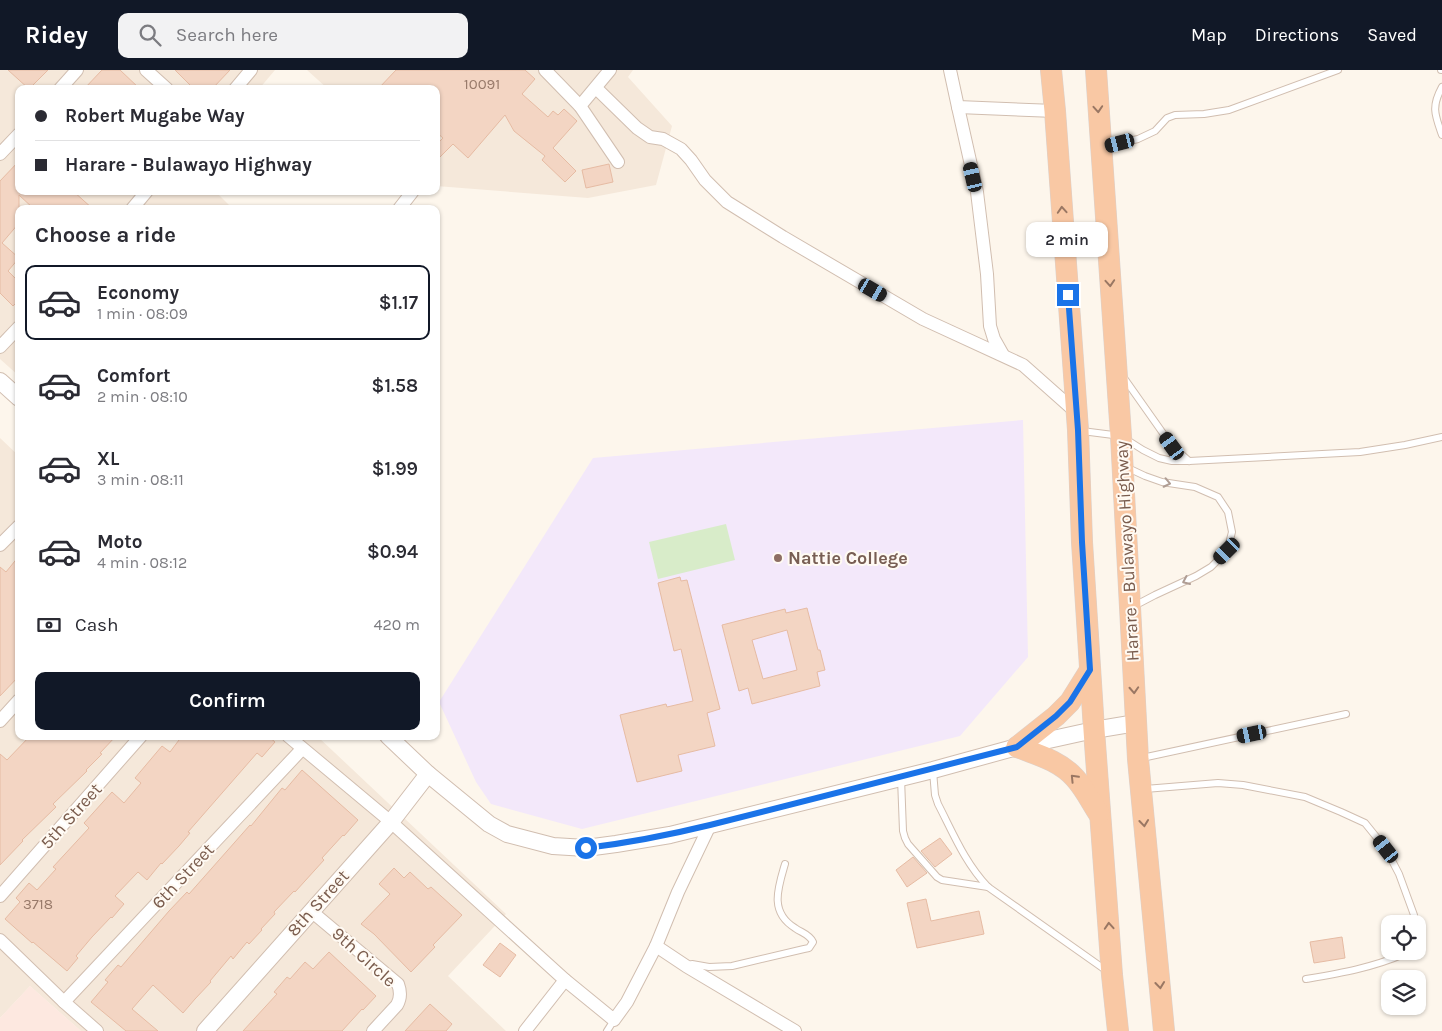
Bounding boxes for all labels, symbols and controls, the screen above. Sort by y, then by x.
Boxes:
search box [118,13,468,58]
text: Ridey [25,21,88,49]
icon: search [136,21,164,49]
text: Search here [176,24,278,46]
text: Map [1191,24,1227,46]
text: Directions [1255,24,1339,46]
text: Saved [1367,24,1417,46]
house number: 10091 [464,75,500,93]
text: Robert Mugabe Way [65,105,245,127]
one-way arrow [1093,105,1104,113]
car [1103,132,1136,154]
text: Harare - Bulawayo Highway [65,154,312,176]
car [962,161,983,193]
one-way arrow [1056,205,1067,213]
text: Choose a ride [35,222,176,248]
callout: 2 min [1027,222,1109,258]
text: 2 min [1045,230,1089,249]
car [856,276,889,304]
icon: car [37,280,82,325]
one-way arrow [1104,280,1115,288]
text: Economy [97,282,179,304]
route end [1057,284,1079,306]
text: $1.17 [379,292,418,314]
text: 1 min · 08:09 [97,304,188,323]
icon: car [37,363,82,408]
text: Comfort [97,365,171,387]
text: $1.58 [372,375,418,397]
text: 2 min · 08:10 [97,387,188,406]
car [1157,429,1186,463]
street label: Harare - Bulawayo Highway [1110,439,1144,662]
icon: car [37,446,82,491]
text: XL [97,448,119,470]
text: $1.99 [372,458,418,480]
text: 3 min · 08:11 [97,470,184,489]
one-way arrow [1163,477,1172,487]
icon: car [37,529,82,574]
text: Moto [97,531,143,553]
car [1211,535,1242,567]
text: $0.94 [367,541,418,563]
place label: Nattie College [788,547,908,569]
marker: Nattie College [772,552,784,564]
text: 4 min · 08:12 [97,553,187,572]
one-way arrow [1182,575,1191,585]
icon: cash [35,611,63,639]
text: Cash [75,614,119,636]
text: 420 m [374,615,420,634]
button: Confirm [35,672,420,730]
one-way arrow [1129,686,1140,694]
car [1235,724,1268,744]
one-way arrow [1071,775,1080,784]
street label: 5th Street [36,778,107,854]
one-way arrow [1138,820,1149,828]
car [1370,833,1401,865]
route start [575,837,597,859]
street label: 6th Street [147,838,219,913]
street label: 8th Street [282,865,354,941]
house number: 3718 [23,895,53,913]
map controls [1381,915,1426,1015]
button: locate [1381,915,1426,960]
street label: 9th Circle [327,922,401,992]
one-way arrow [1103,922,1114,930]
button: layers [1381,970,1426,1015]
one-way arrow [1154,981,1165,989]

